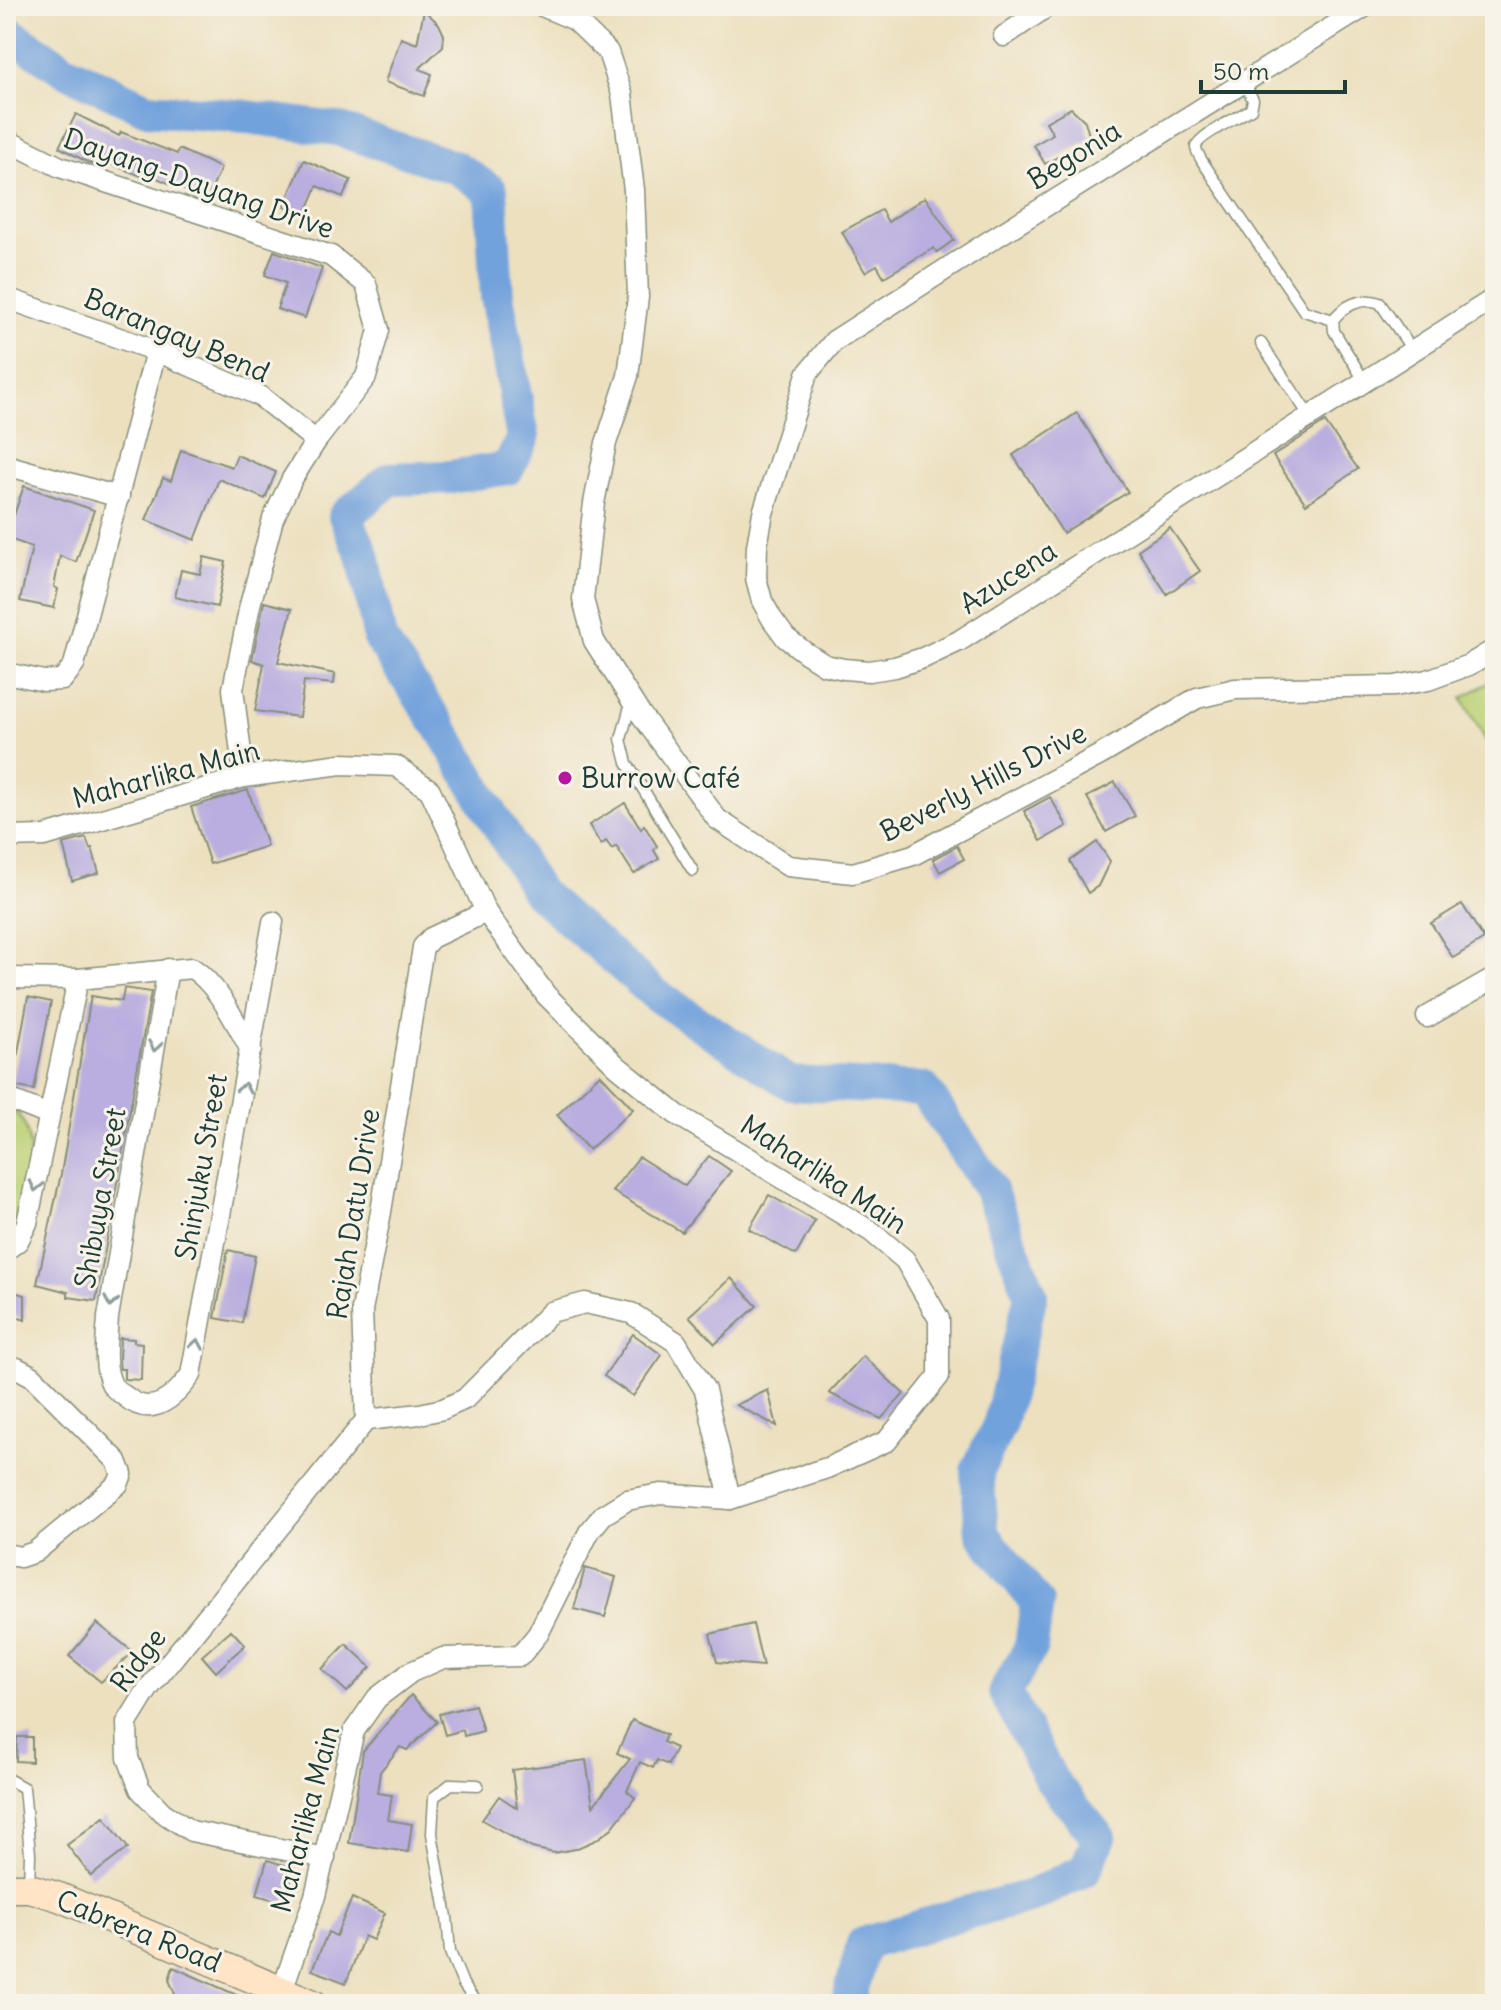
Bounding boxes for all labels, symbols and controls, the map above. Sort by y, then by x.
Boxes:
scale bar [1201,44,1345,94]
text: 50 m [1213,56,1269,86]
street label: Begonia [1021,112,1127,198]
street label: Dayang-Dayang Drive [59,120,339,246]
street label: Barangay Bend [79,280,275,390]
street label: Azucena [953,532,1063,622]
street label: Beverly Hills Drive [874,714,1092,850]
street label: Maharlika Main [68,732,264,816]
place label: Burrow Café [581,760,740,796]
marker: Burrow Café [556,769,574,787]
one-way arrow [147,1039,164,1052]
street label: Shinjuku Street [167,1071,235,1263]
one-way arrow [235,1082,252,1096]
street label: Shibuya Street [66,1105,134,1291]
street label: Rajah Datu Drive [319,1106,387,1322]
street label: Maharlika Main [734,1107,914,1241]
one-way arrow [28,1179,45,1193]
one-way arrow [103,1295,120,1309]
one-way arrow [187,1337,204,1351]
street label: Ridge [102,1621,174,1699]
street label: Maharlika Main [263,1721,347,1917]
street label: Cabrera Road [51,1882,227,1980]

